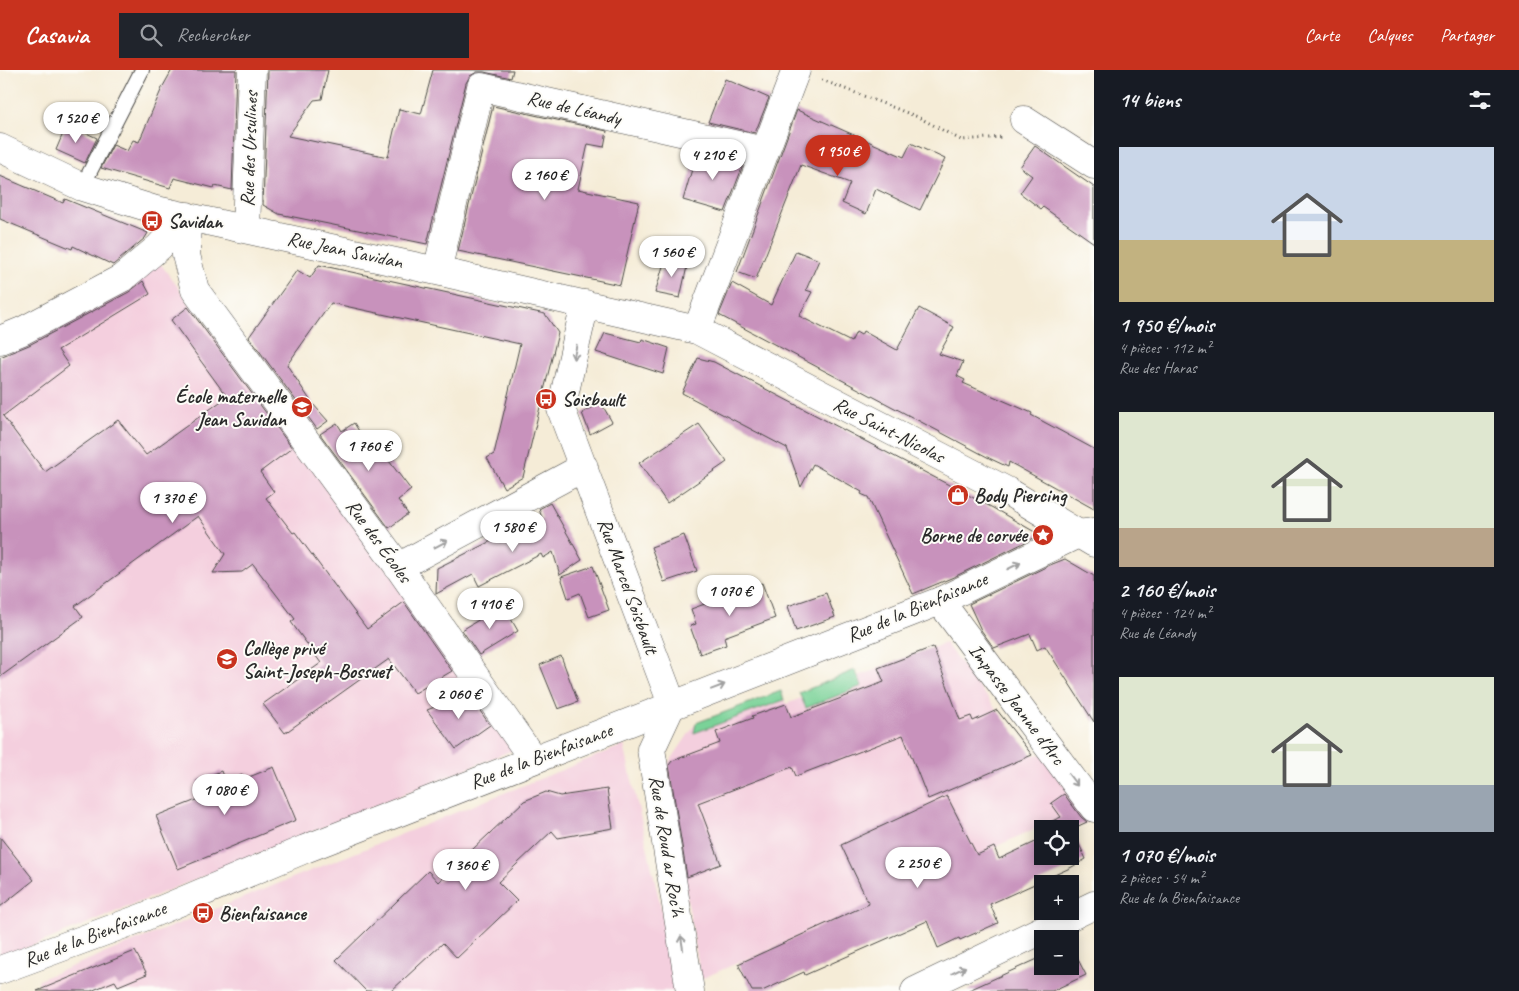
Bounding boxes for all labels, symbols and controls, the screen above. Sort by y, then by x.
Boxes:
search box [119,13,469,58]
text: Casavia [25,20,89,50]
icon: search [137,21,165,49]
text: Rechercher [177,23,250,47]
text: Carte [1305,24,1339,46]
text: Calques [1367,24,1412,46]
text: Partager [1440,24,1494,46]
street label: Rue de Léandy [525,85,625,131]
icon: filters [1466,86,1494,114]
text: 14 biens [1119,87,1180,113]
street label: Rue des Ursulines [234,89,264,207]
pin: 1 520 € [30,102,122,144]
text: 1 520 € [54,108,98,128]
pin: 1 950 € [792,134,884,177]
pin: 4 210 € [667,138,759,181]
text: 1 950 € [816,141,860,161]
text: 4 210 € [691,145,735,165]
pin: 2 160 € [499,158,591,201]
text: 2 160 € [523,165,567,185]
icon: home [1262,180,1352,270]
bus stop icon: Savidan [140,209,164,233]
place label: Savidan [168,209,224,234]
street label: Rue Jean Savidan [285,226,406,275]
pin: 1 560 € [626,236,718,278]
text: 1 560 € [650,242,694,262]
text: 1 950 €/mois [1119,312,1214,338]
text: 4 pièces · 112 m² [1119,338,1211,358]
one-way arrow [570,343,579,359]
text: Rue des Haras [1119,358,1197,378]
place label: École maternelle Jean Savidan [176,384,287,432]
bus stop icon: Soisbault [534,387,558,411]
place label: Soisbault [562,387,627,412]
street label: Rue Saint-Nicolas [829,391,951,470]
school or university icon: École maternelle Jean Savidan [290,395,314,419]
pin: 1 760 € [323,430,415,472]
text: 1 760 € [347,436,391,456]
icon: home [1262,445,1352,535]
pin: 1 370 € [127,482,219,524]
shop icon: Body Piercing [946,483,970,507]
place label: Body Piercing [974,483,1068,509]
text: 1 370 € [151,488,195,508]
street label: Rue des Écoles [340,495,419,589]
pin: 1 580 € [467,510,559,553]
street label: Rue Marcel Soisbault [592,515,665,660]
text: 1 580 € [491,517,535,537]
place label: Borne de corvée [920,523,1029,548]
place icon: Borne de corvée [1031,523,1055,547]
one-way arrow [433,539,448,548]
one-way arrow [1006,560,1021,570]
street label: Rue de la Bienfaisance [843,566,992,648]
pin: 1 070 € [684,574,776,617]
text: 2 160 €/mois [1119,577,1215,603]
text: 1 070 € [708,581,752,601]
pin: 1 410 € [444,588,536,630]
text: 1 410 € [468,594,512,614]
text: 4 pièces · 124 m² [1119,603,1211,623]
text: Rue de Léandy [1119,623,1195,643]
place label: Collège privé Saint-Joseph-Bossuet [243,636,394,684]
street label: Impasse Jeanne d'Arc [963,638,1071,770]
school or university icon: Collège privé Saint-Joseph-Bossuet [215,647,239,671]
pin: 2 060 € [413,678,505,720]
one-way arrow [710,682,725,691]
text: 2 060 € [437,684,481,704]
icon: home [1262,710,1352,800]
street label: Rue de la Bienfaisance [466,717,617,795]
one-way arrow [1068,773,1079,786]
pin: 1 080 € [179,774,271,816]
street label: Rue de Roud ar Roc'h [644,774,691,920]
text: 1 080 € [203,780,247,800]
map controls [1034,820,1079,975]
button: locate [1034,820,1079,865]
text: 1 070 €/mois [1119,842,1215,868]
pin: 2 250 € [872,846,964,889]
pin: 1 360 € [420,848,512,891]
text: 2 250 € [896,853,940,873]
text: 1 360 € [444,855,488,875]
text: 2 pièces · 54 m² [1119,868,1204,888]
button: + [1034,875,1079,920]
text: Rue de la Bienfaisance [1119,888,1239,908]
street label: Rue de la Bienfaisance [20,895,171,973]
bus stop icon: Bienfaisance [191,901,215,925]
place label: Bienfaisance [219,901,307,926]
button: − [1034,930,1079,975]
one-way arrow [677,935,687,951]
one-way arrow [951,965,966,974]

